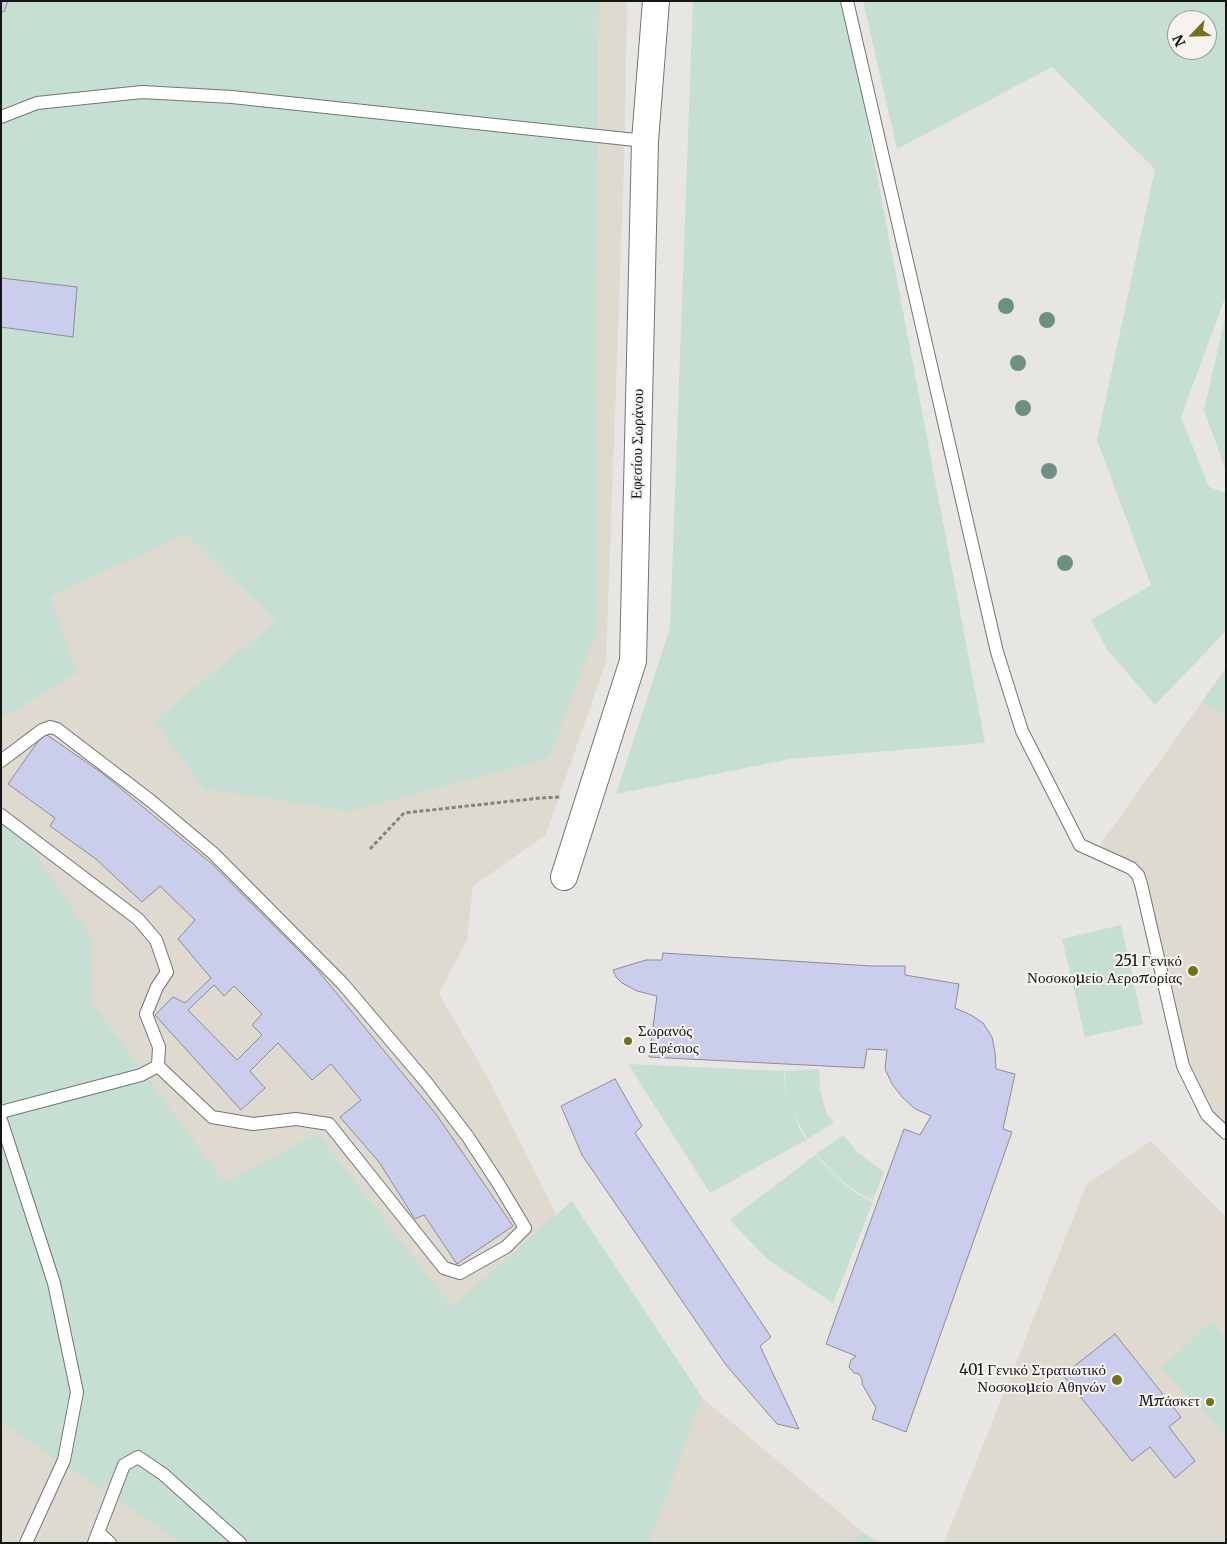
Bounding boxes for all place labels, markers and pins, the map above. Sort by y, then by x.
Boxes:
place label: 251 Γενικό Νοσοκομείο Αεροπορίας [1027,953,1182,988]
marker: 251 Γενικό Νοσοκομείο Αεροπορίας [1186,964,1200,978]
place label: Σωρανός ο Εφέσιος [638,1023,699,1058]
marker: Σωρανός ο Εφέσιος [622,1035,634,1047]
place label: 401 Γενικό Στρατιωτικό Νοσοκομείο Αθηνών [959,1362,1106,1397]
marker: 401 Γενικό Στρατιωτικό Νοσοκομείο Αθηνών [1110,1373,1124,1387]
place label: Μπάσκετ [1139,1393,1200,1411]
marker: Μπάσκετ [1204,1396,1216,1408]

